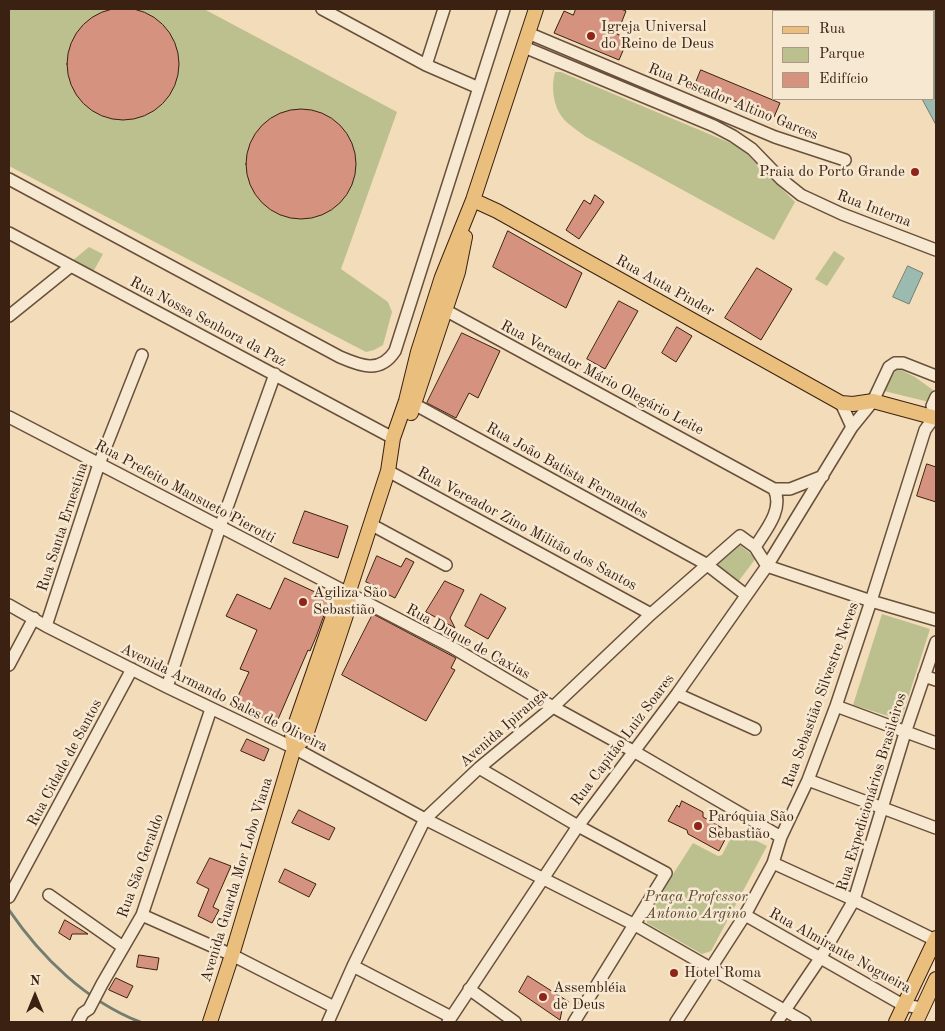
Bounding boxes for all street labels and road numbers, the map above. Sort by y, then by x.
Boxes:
street label: Rua Pescador Altino Garces [645,60,821,144]
street label: Rua Interna [834,187,914,231]
street label: Rua Auta Pinder [613,251,717,321]
street label: Rua Nossa Senhora da Paz [127,273,289,371]
street label: Rua Vereador Mário Olegário Leite [497,317,707,439]
street label: Rua João Batista Fernandes [483,419,651,523]
street label: Rua Prefeito Mansueto Pierotti [92,437,278,547]
street label: Rua Santa Ernestina [34,460,92,594]
street label: Rua Vereador Zino Militão dos Santos [414,463,640,595]
street label: Rua Duque de Caxias [403,600,533,684]
street label: Rua Sebastião Silvestre Neves [779,600,863,790]
street label: Avenida Armando Sales de Oliveira [117,640,331,756]
street label: Rua Capitão Luiz Soares [567,670,679,810]
street label: Avenida Ipiranga [456,685,552,771]
street label: Rua Expedicionários Brasileiros [833,691,911,893]
street label: Rua Cidade de Santos [24,696,106,830]
street label: Avenida Guarda Mor Lobo Viana [197,775,277,985]
street label: Rua São Geraldo [114,812,168,920]
street label: Rua Almirante Nogueira [766,904,914,998]

